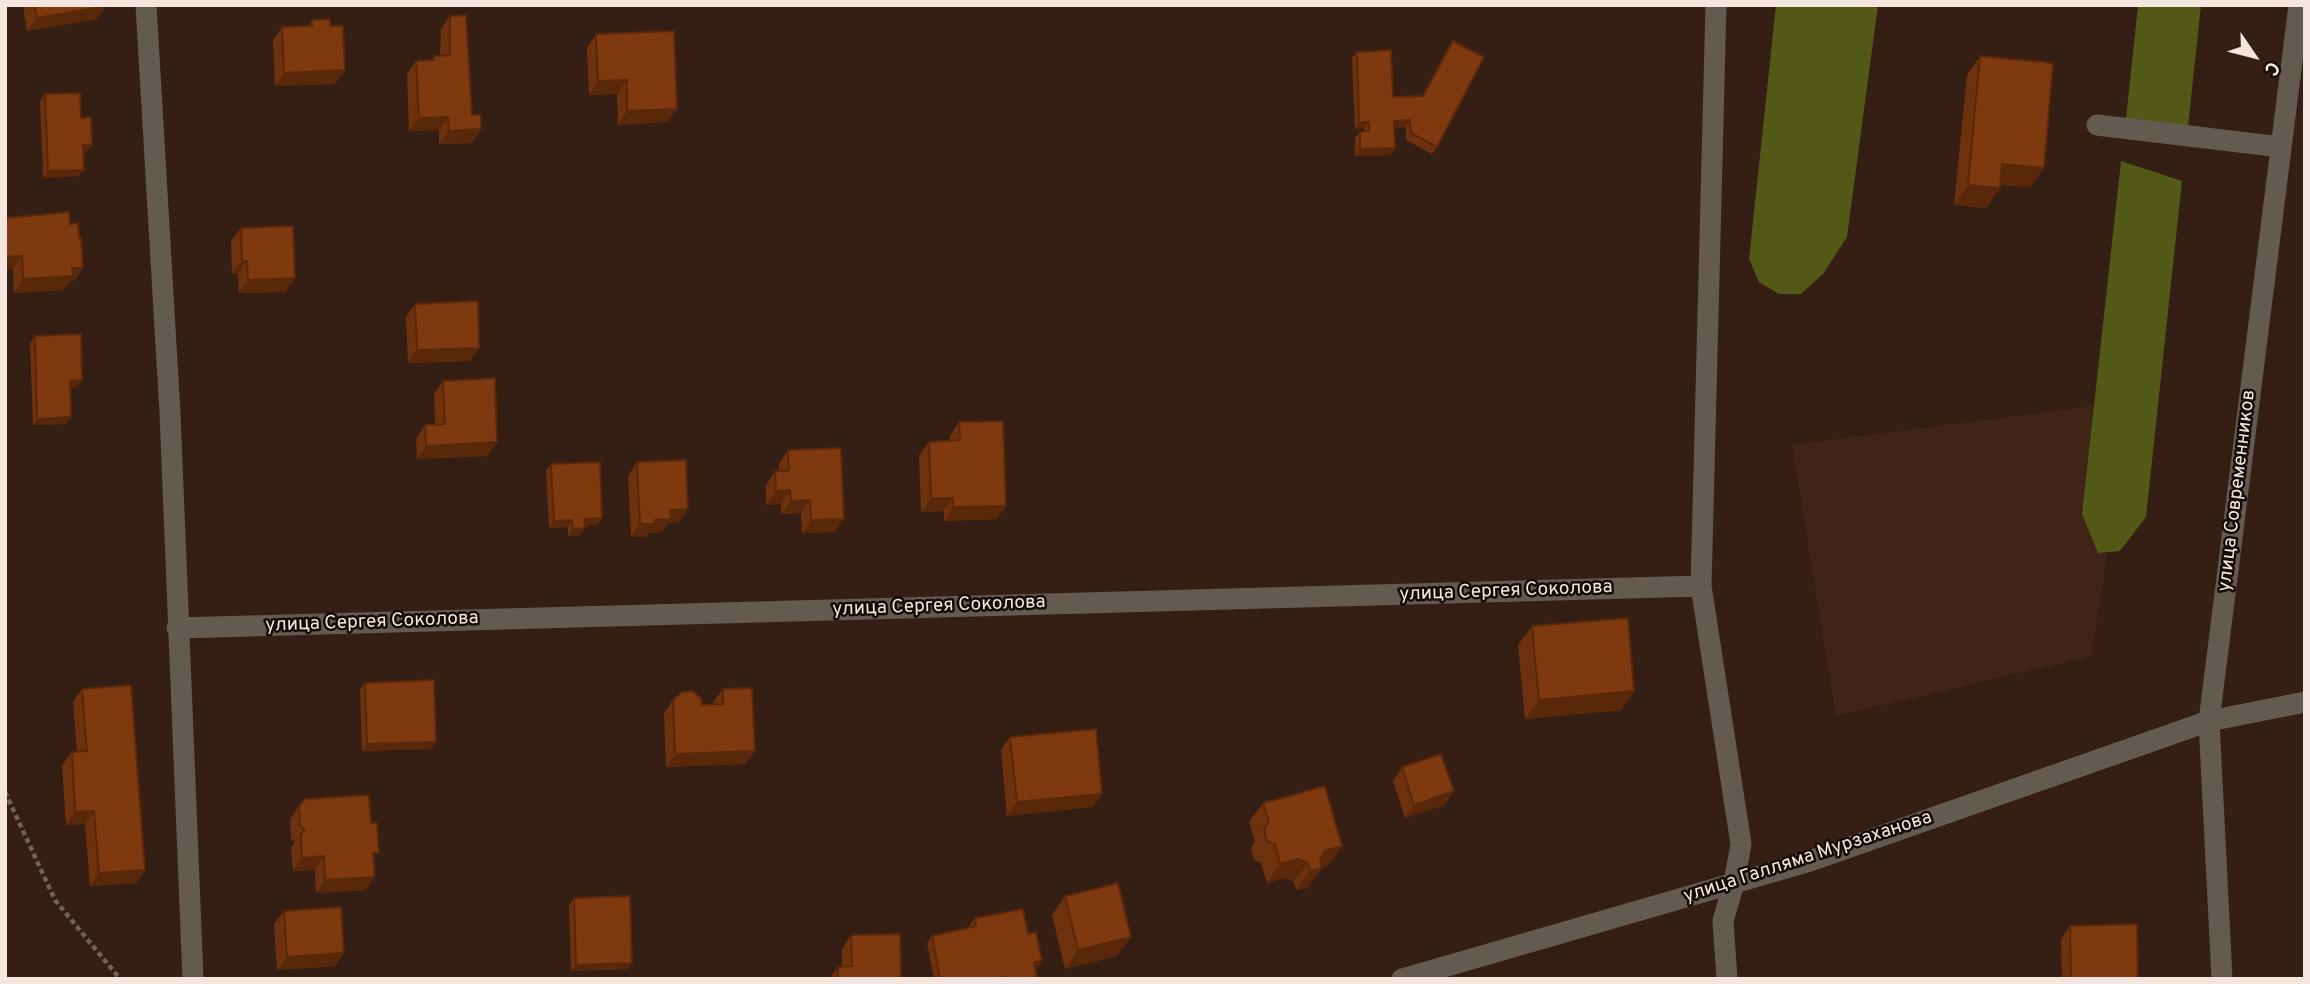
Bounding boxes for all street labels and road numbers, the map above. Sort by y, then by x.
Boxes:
street label: улица Современников [2214,389,2262,593]
street label: улица Сергея Соколова [1399,577,1613,607]
street label: улица Сергея Соколова [832,592,1046,622]
street label: улица Сергея Соколова [265,608,479,638]
street label: улица Галляма Мурзаханова [1681,807,1935,909]

